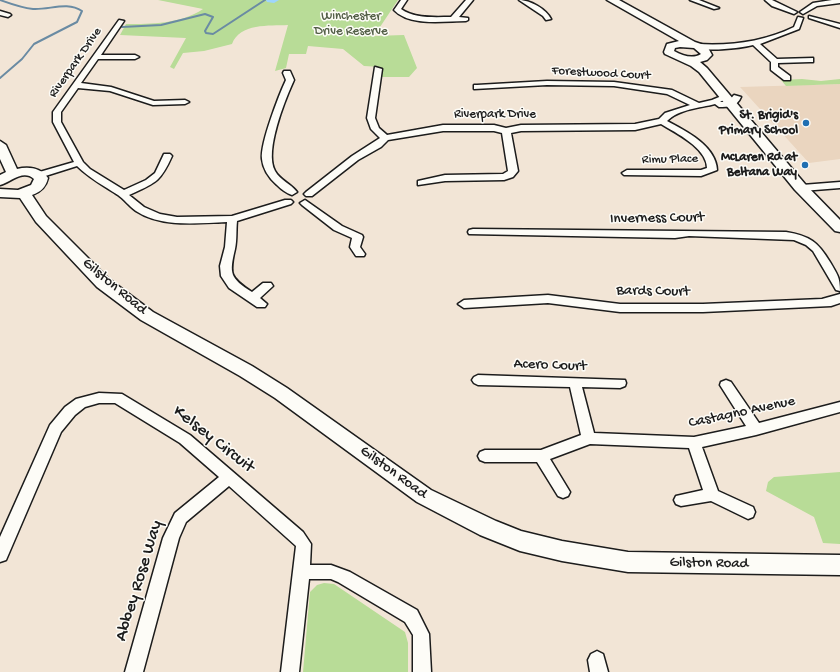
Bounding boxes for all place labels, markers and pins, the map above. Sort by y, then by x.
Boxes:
place label: St. Brigid's Primary School [719,108,798,139]
marker: St. Brigid's Primary School [801,118,811,128]
place label: McLaren Rd at Beltana Way [721,150,797,181]
marker: McLaren Rd at Beltana Way [800,160,810,170]

